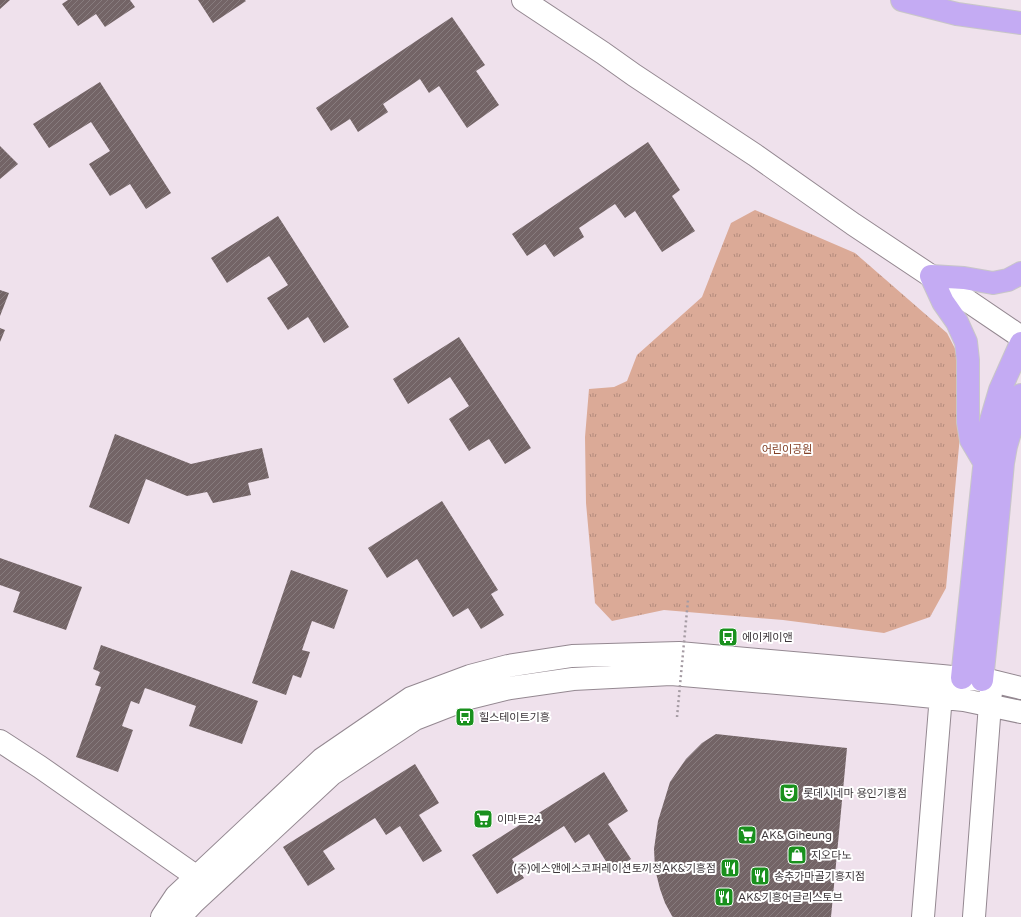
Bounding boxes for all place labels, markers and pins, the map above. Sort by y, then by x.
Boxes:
bus stop icon: 에이케이앤 [717,626,739,648]
place label: 에이케이앤 [742,631,793,644]
bus stop icon: 힐스테이트기흥 [454,706,476,728]
place label: 힐스테이트기흥 [479,711,550,724]
theatre icon: 롯데시네마 용인기흥점 [778,782,800,804]
place label: 롯데시네마 용인기흥점 [803,787,907,800]
supermarket icon: 이마트24 [472,808,494,830]
place label: 이마트24 [497,813,541,826]
supermarket icon: AK& Giheung [736,824,758,846]
place label: AK& Giheung [761,829,832,842]
shop icon: 지오다노 [786,844,808,866]
place label: 지오다노 [811,849,851,862]
restaurant icon: (주)에스앤에스코퍼레이션토끼정AK&기흥점 [719,857,741,879]
place label: (주)에스앤에스코퍼레이션토끼정AK&기흥점 [513,862,716,875]
restaurant icon: 송추가마골기흥지점 [749,865,771,887]
place label: 송추가마골기흥지점 [774,870,865,883]
restaurant icon: AK&기흥어글리스토브 [713,886,735,908]
place label: AK&기흥어글리스토브 [738,891,843,904]

